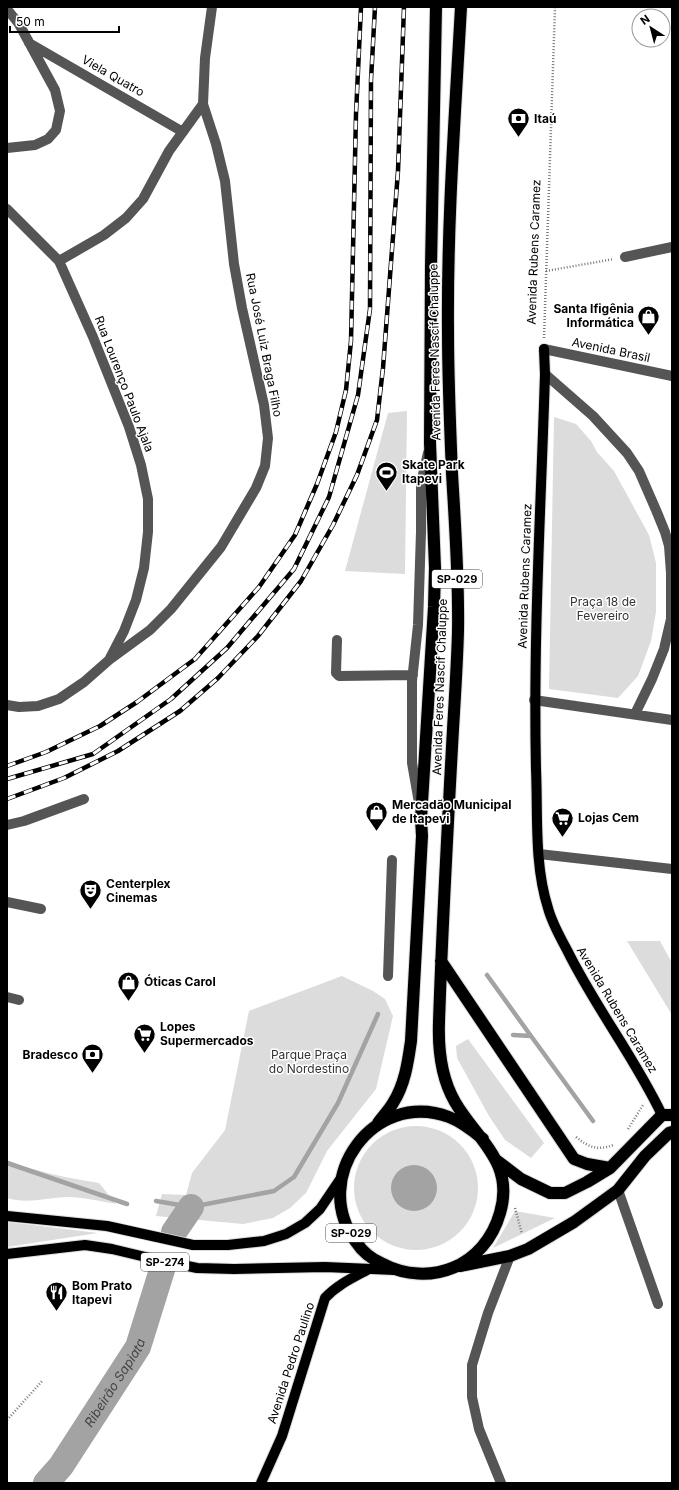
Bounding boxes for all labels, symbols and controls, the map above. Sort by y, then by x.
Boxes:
scale bar [10,8,119,34]
north arrow [631,8,671,48]
text: N [638,12,653,28]
text: 50 m [16,14,45,29]
street label: Viela Quatro [79,52,147,99]
bank icon: Itaú [505,106,531,139]
place label: Itaú [534,111,556,126]
street label: Avenida Rubens Caramez [523,179,544,325]
street label: Avenida Feres Nascif Chaluppe [425,263,444,441]
street label: Rua José Luiz Braga Filho [243,272,286,418]
place label: Santa Ifigênia Informática [554,301,634,330]
shop icon: Santa Ifigênia Informática [636,303,662,336]
street label: Rua Lourenço Paulo Ajala [92,314,157,454]
street label: Avenida Brasil [571,334,652,365]
place label: Skate Park Itapevi [402,457,465,486]
sports icon: Skate Park Itapevi [373,459,399,492]
street label: Avenida Rubens Caramez [514,503,535,649]
road number: SP-029 [432,570,482,588]
park label: Praça 18 de Fevereiro [570,594,636,623]
street label: Avenida Feres Nascif Chaluppe [429,598,450,776]
place label: Mercadão Municipal de Itapevi [392,797,511,826]
shop icon: Mercadão Municipal de Itapevi [364,799,390,832]
supermarket icon: Lojas Cem [549,805,575,838]
place label: Lojas Cem [578,810,639,825]
place label: Centerplex Cinemas [106,876,171,905]
theatre icon: Centerplex Cinemas [77,878,103,911]
street label: Avenida Rubens Caramez [574,944,661,1076]
shop icon: Óticas Carol [116,969,142,1002]
place label: Óticas Carol [144,974,216,989]
place label: Lopes Supermercados [160,1019,254,1048]
supermarket icon: Lopes Supermercados [131,1021,157,1054]
bank icon: Bradesco [80,1042,106,1075]
place label: Bradesco [23,1047,78,1062]
park label: Parque Praça do Nordestino [269,1047,349,1076]
road number: SP-029 [326,1224,376,1242]
road number: SP-274 [141,1253,189,1271]
place label: Bom Prato Itapevi [72,1278,132,1307]
restaurant icon: Bom Prato Itapevi [43,1280,69,1313]
street label: Avenida Pedro Paulino [264,1300,317,1425]
water label: Ribeirão Sapiata [81,1336,148,1430]

